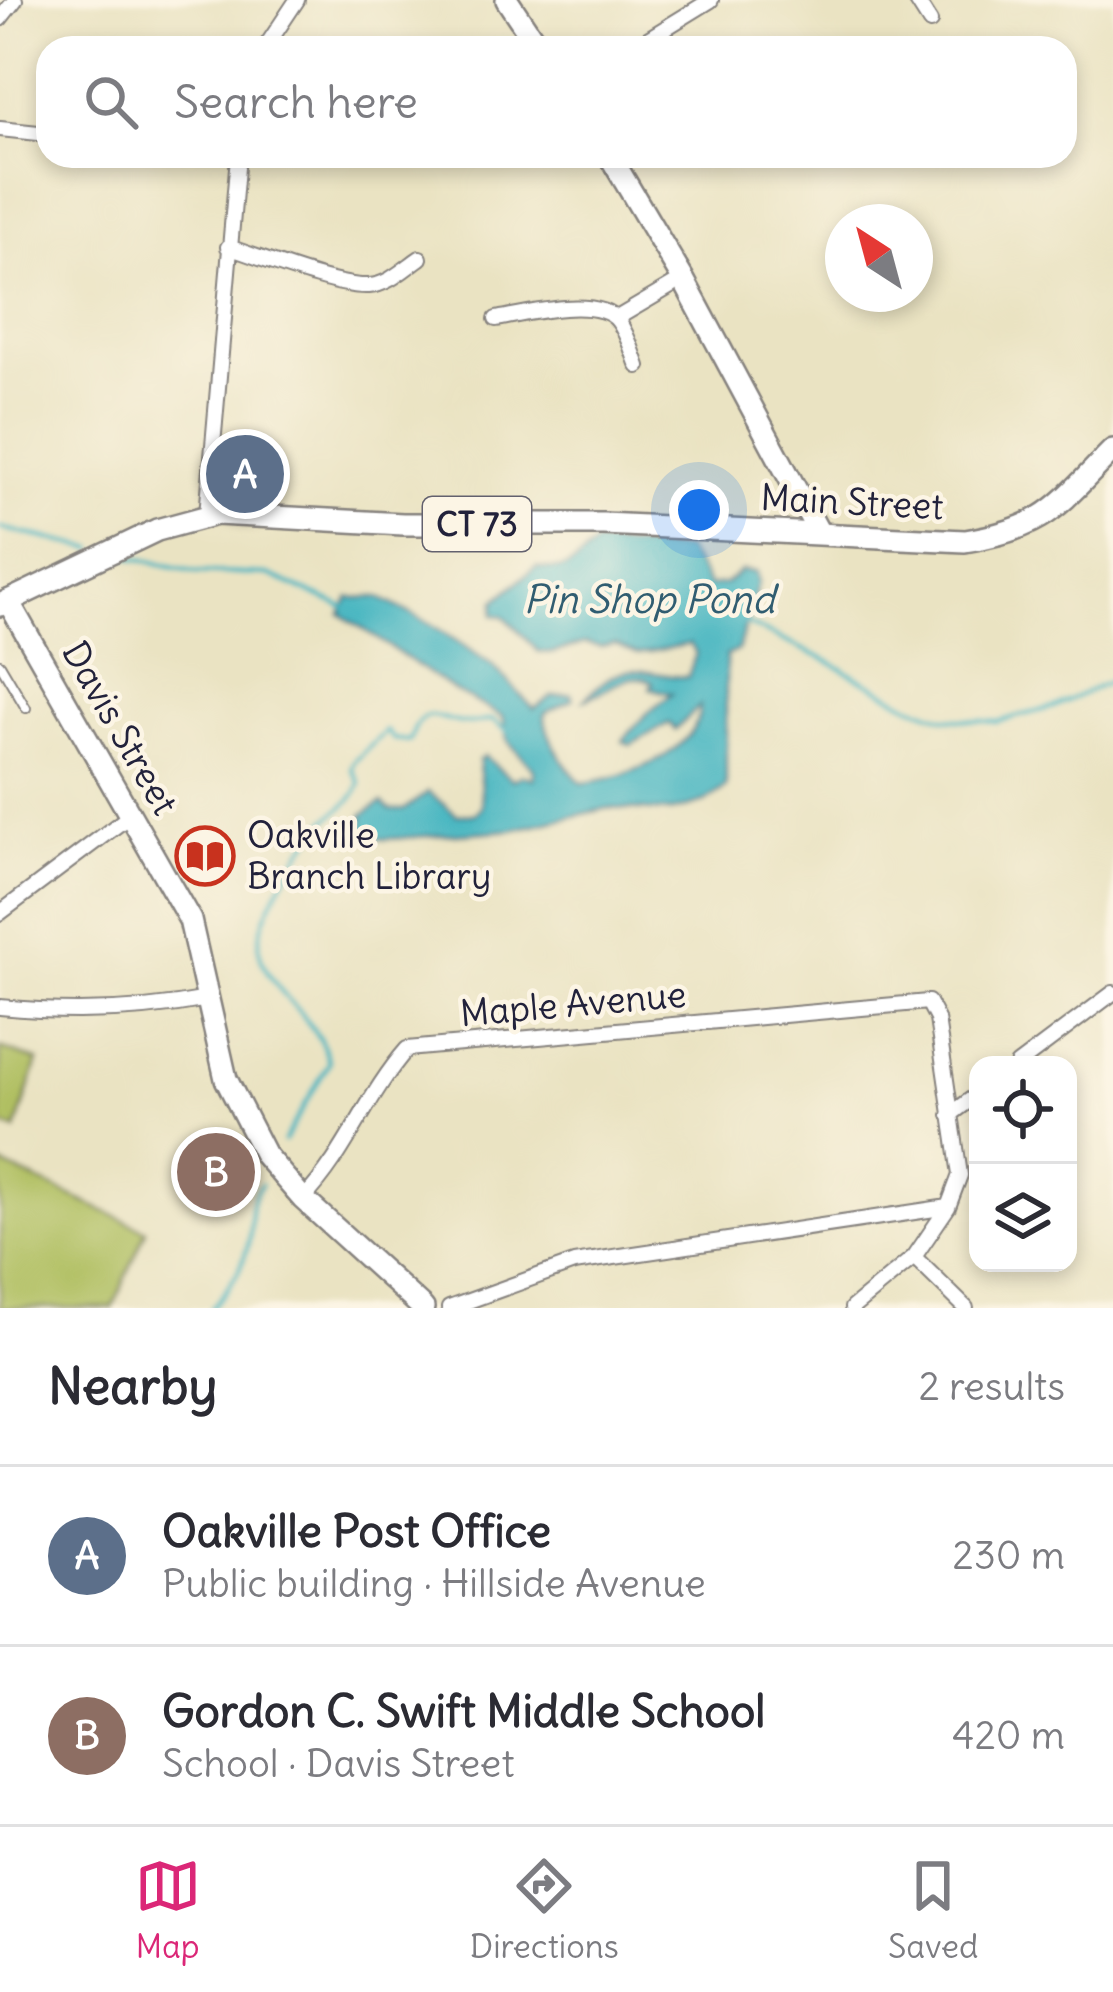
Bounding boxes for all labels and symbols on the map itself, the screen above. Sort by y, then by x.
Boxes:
north arrow [825,204,933,312]
pin: A [206,429,284,519]
street label: Main Street [759,475,945,529]
your location [669,480,729,540]
road number: CT 73 [423,497,531,551]
water label: Pin Shop Pond [523,575,780,624]
street label: Davis Street [52,633,188,823]
place label: Oakville Branch Library [247,813,491,899]
library icon: Oakville Branch Library [174,825,236,887]
street label: Maple Avenue [458,972,688,1036]
pin: B [177,1127,255,1217]

